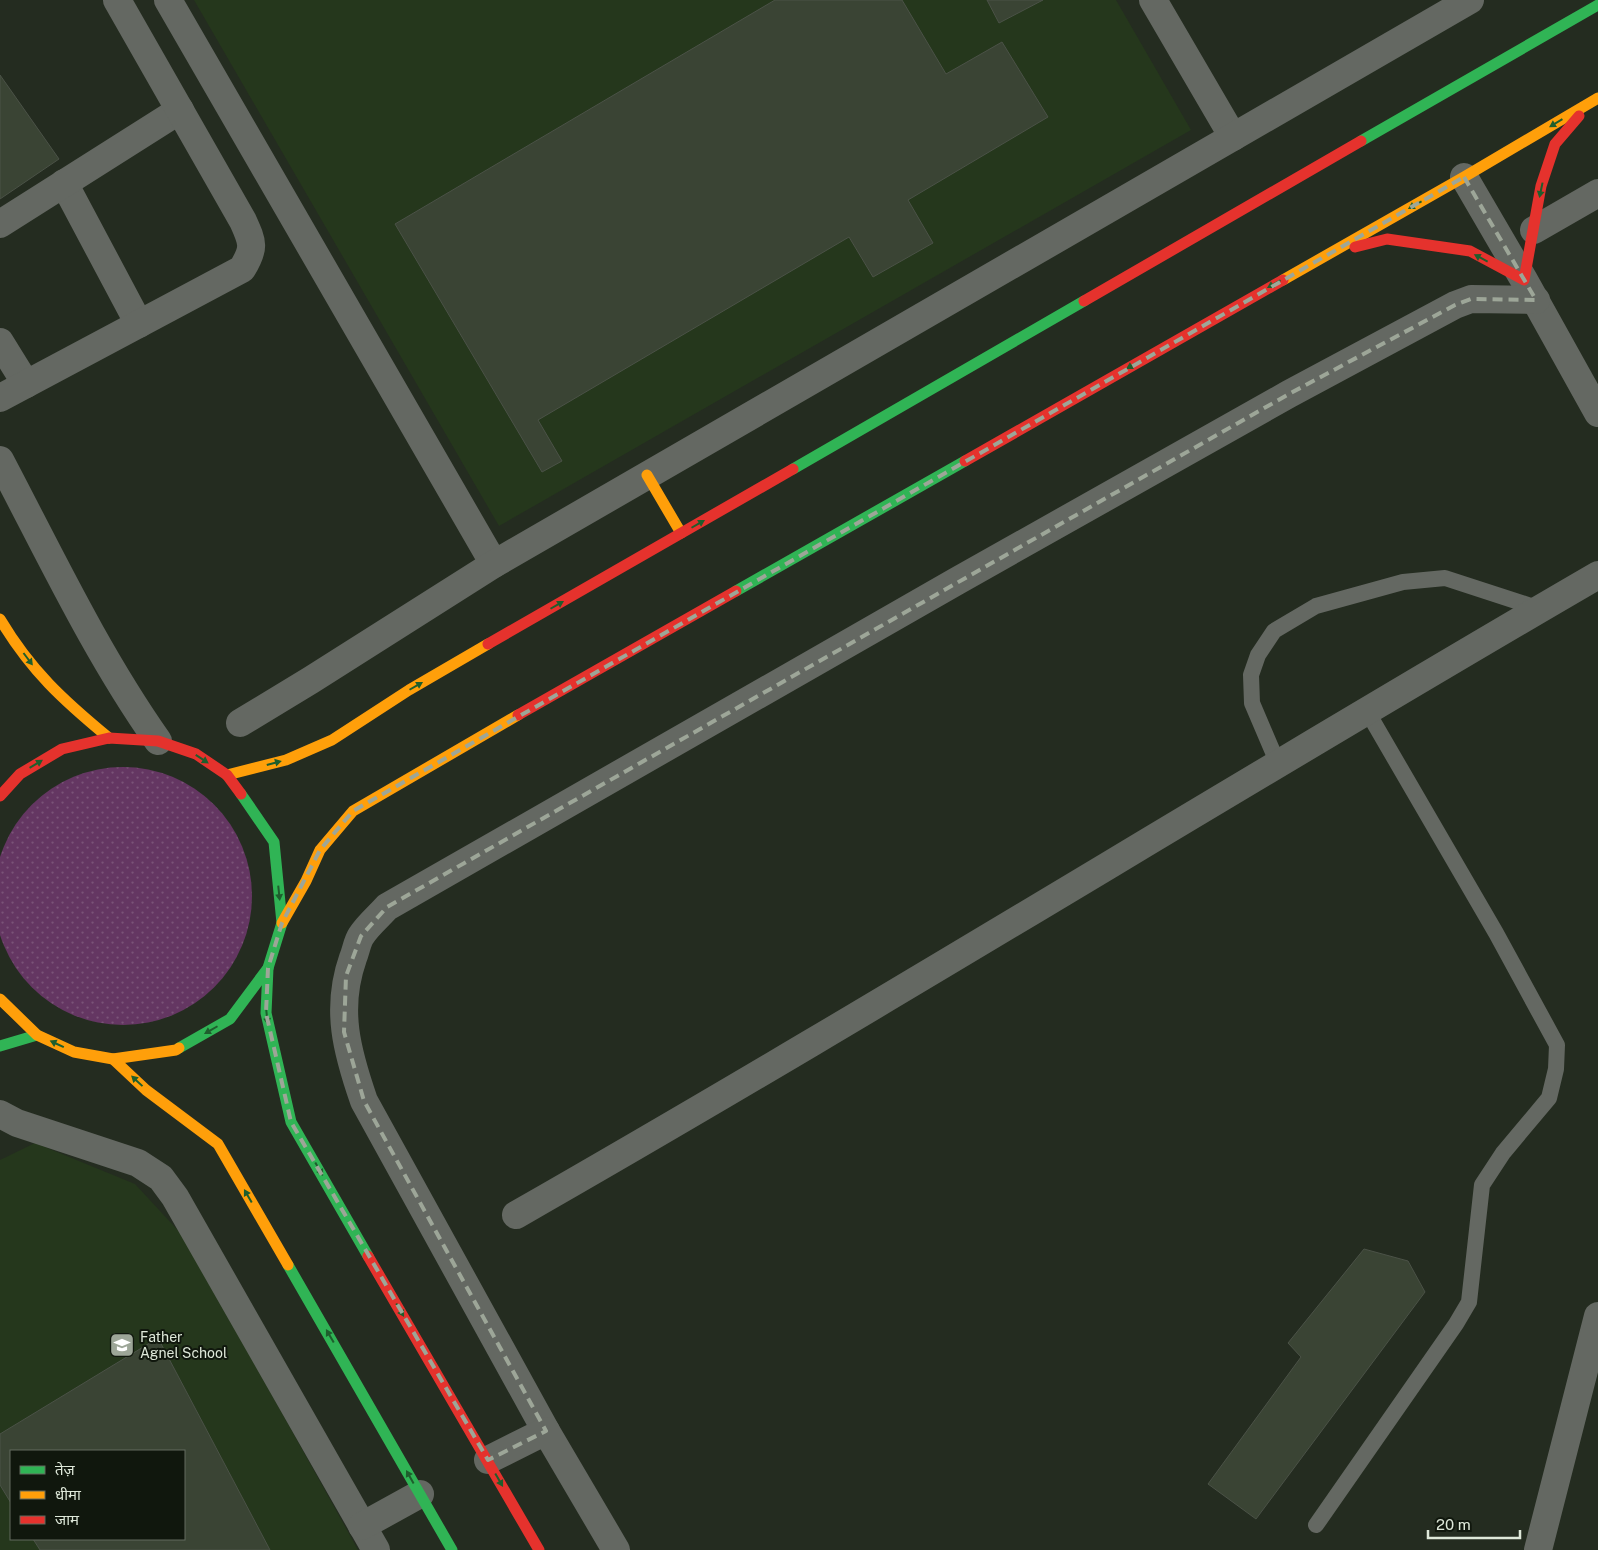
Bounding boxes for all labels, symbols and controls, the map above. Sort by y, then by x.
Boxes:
one-way arrow [1549,119,1563,127]
one-way arrow [1537,183,1545,198]
one-way arrow [1409,200,1422,209]
one-way arrow [1475,253,1488,262]
one-way arrow [1267,280,1281,289]
one-way arrow [1125,361,1140,369]
one-way arrow [690,520,705,528]
one-way arrow [549,601,564,609]
one-way arrow [23,652,33,666]
one-way arrow [409,682,423,690]
one-way arrow [196,754,209,764]
one-way arrow [266,759,281,767]
one-way arrow [30,760,43,769]
one-way arrow [275,886,283,902]
one-way arrow [263,1009,271,1025]
one-way arrow [205,1025,218,1034]
one-way arrow [50,1040,64,1048]
one-way arrow [131,1075,143,1087]
one-way arrow [314,1162,323,1176]
one-way arrow [244,1189,253,1202]
one-way arrow [396,1303,405,1316]
place label: Father Agnel School [140,1329,227,1361]
one-way arrow [325,1330,334,1343]
school or university icon: Father Agnel School [109,1332,135,1358]
legend [10,1450,185,1540]
text: तेज़ [55,1461,76,1478]
one-way arrow [406,1471,415,1484]
one-way arrow [495,1474,504,1487]
text: धीमा [55,1486,82,1503]
scale bar [1428,1508,1520,1540]
text: जाम [55,1511,80,1528]
text: 20 m [1436,1516,1471,1533]

